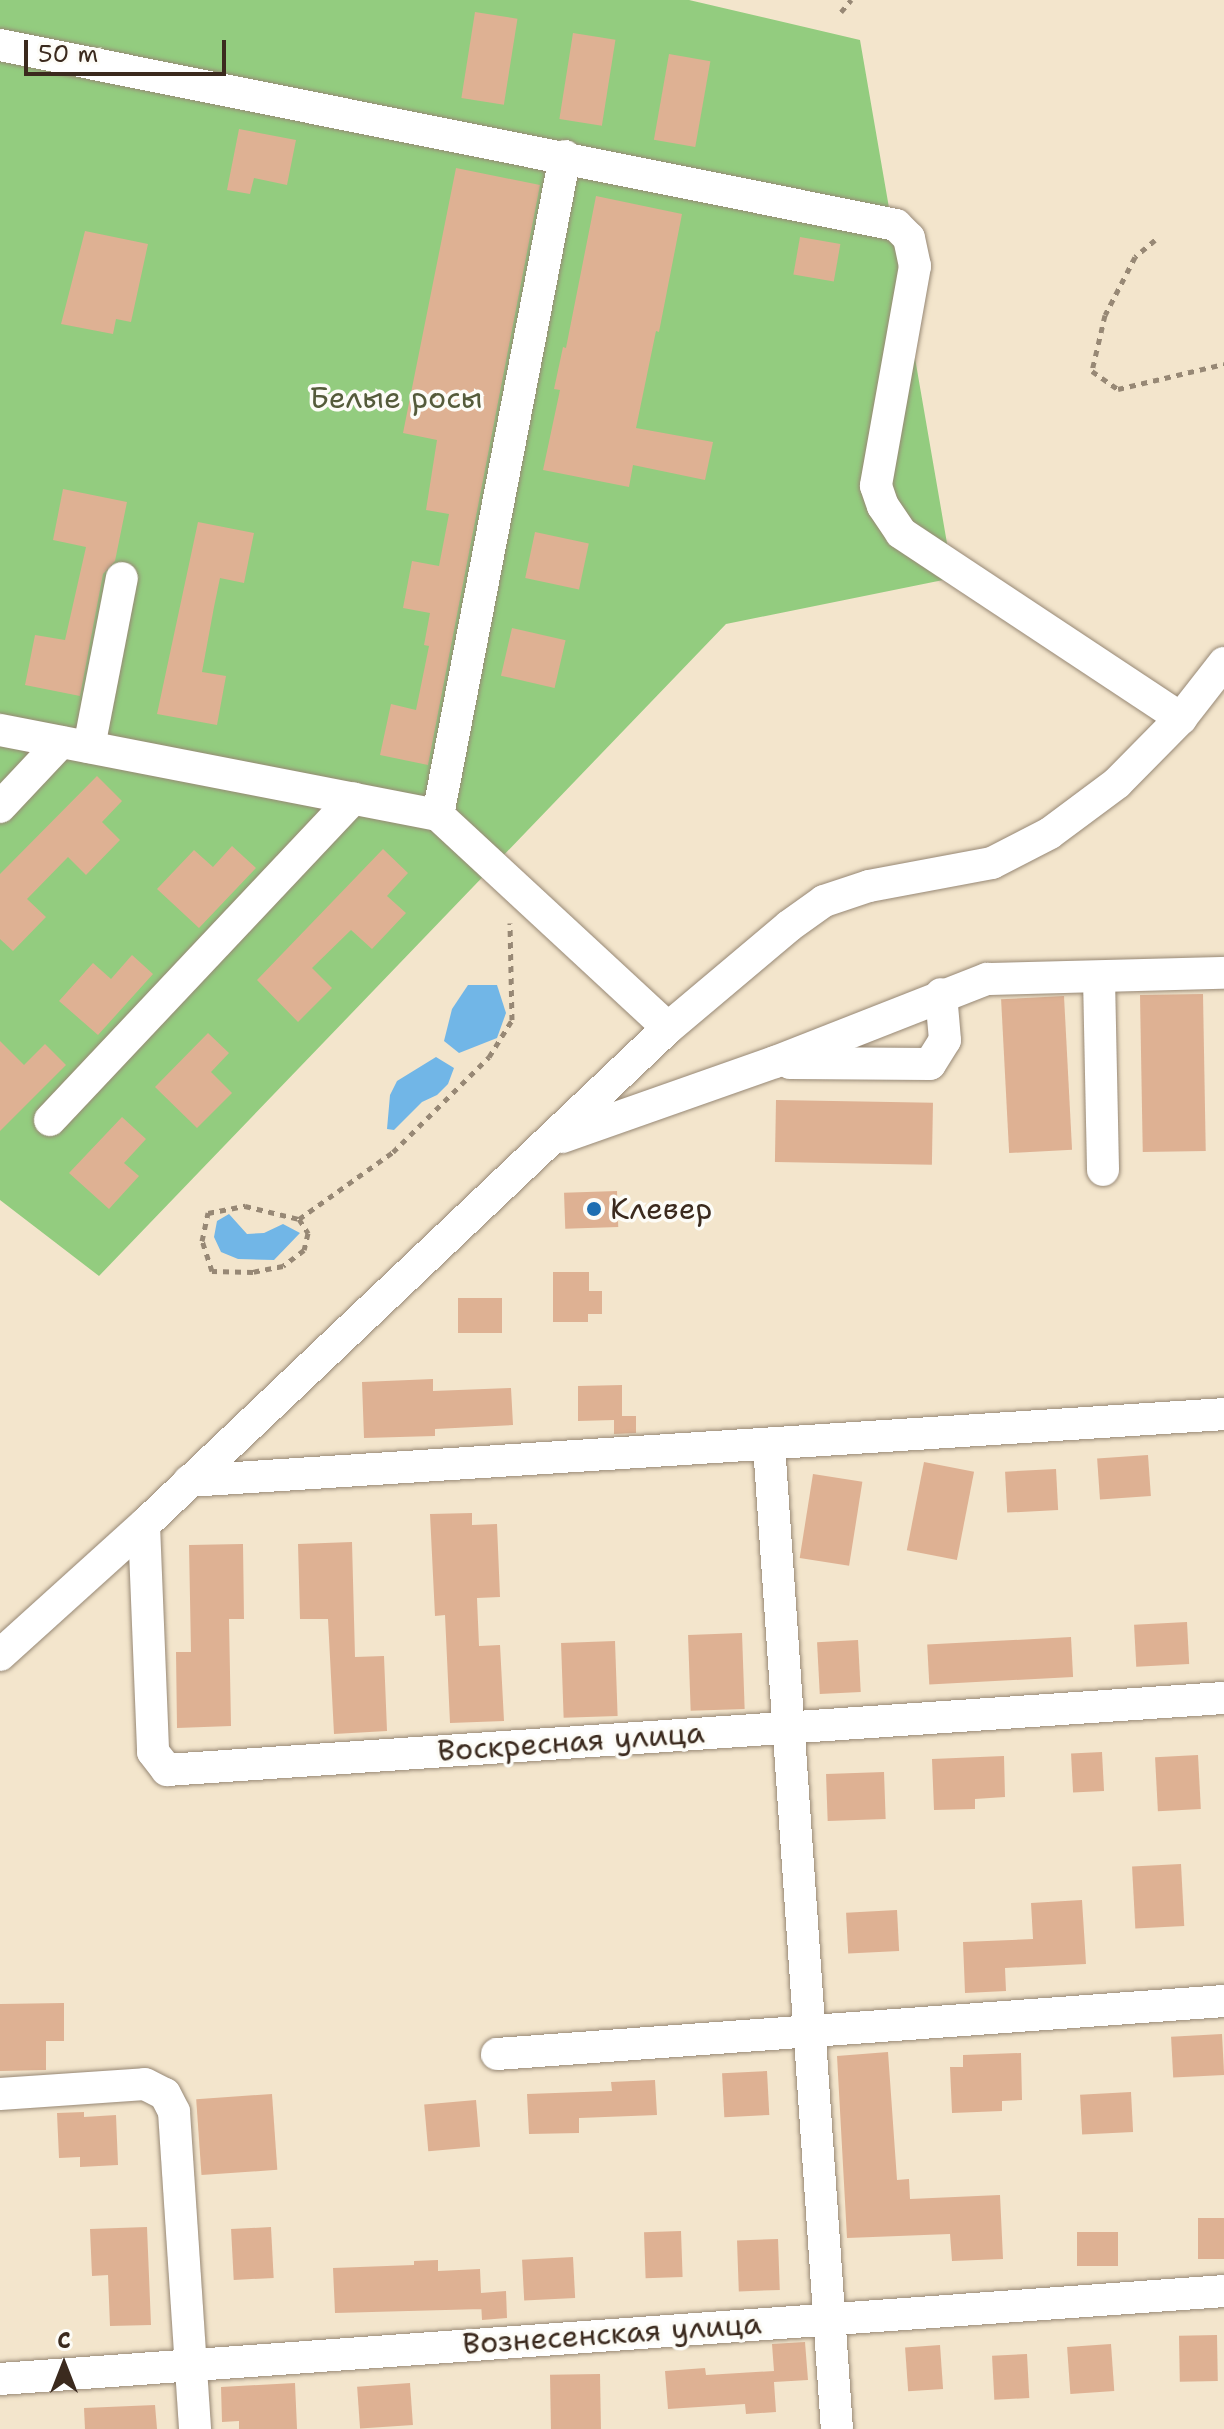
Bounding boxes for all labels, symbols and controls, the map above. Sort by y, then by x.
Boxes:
scale bar [28,24,230,74]
text: 50 m [38,38,98,70]
park label: Белые росы [309,380,483,416]
place label: Клевер [610,1191,712,1227]
marker: Клевер [585,1200,603,1218]
street label: Воскресная улица [436,1715,706,1769]
street label: Вознесенская улица [461,2306,763,2362]
north arrow [24,2325,104,2405]
text: С [57,2326,71,2355]

